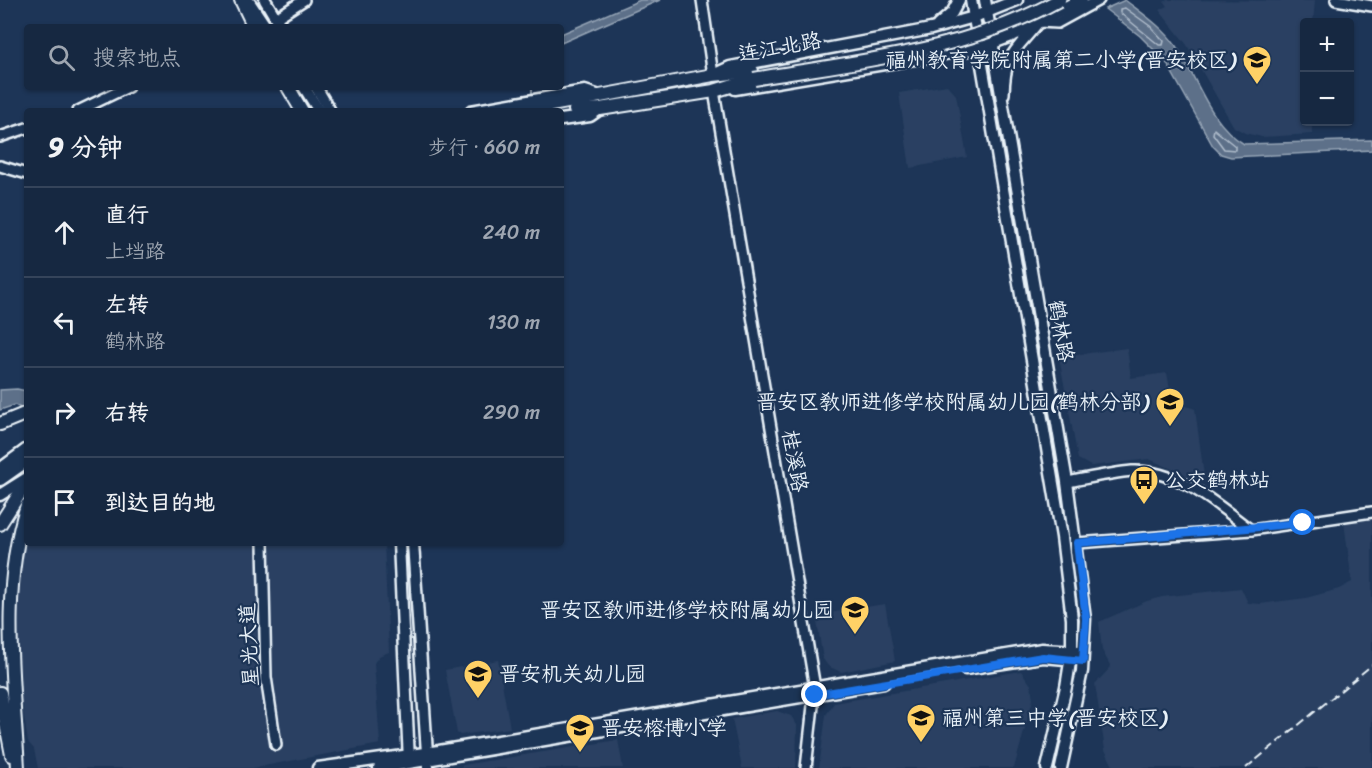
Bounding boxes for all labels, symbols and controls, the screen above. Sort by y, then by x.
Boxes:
map controls [1300,18,1354,126]
button: + [1300,18,1354,72]
street label: 连江北路 [735,21,825,73]
search box [24,24,564,90]
text: 搜索地点 [93,38,181,77]
icon: search [45,41,78,74]
place label: 福州教育学院附属第二小学(晋安校区) [885,41,1238,79]
school or university icon: 福州教育学院附属第二小学(晋安校区) [1241,44,1273,86]
button: − [1300,72,1354,126]
text: 9 分钟 [48,124,123,170]
text: 步行 · 660 m [428,130,540,165]
text: 直行 [105,195,149,234]
text: 240 m [483,215,540,250]
icon: ahead [48,216,81,249]
text: 上垱路 [105,234,165,269]
text: 左转 [105,285,149,324]
street label: 鹤林路 [1037,297,1085,365]
text: 130 m [487,305,540,340]
icon: left [48,306,81,339]
text: 鹤林路 [105,324,165,359]
place label: 晋安区教师进修学校附属幼儿园(鹤林分部) [756,383,1151,421]
school or university icon: 晋安区教师进修学校附属幼儿园(鹤林分部) [1154,386,1186,428]
text: 右转 [105,393,149,432]
text: 290 m [483,395,540,430]
icon: right [48,396,81,429]
street label: 桂溪路 [771,427,819,495]
place label: 公交鹤林站 [1165,461,1270,499]
bus stop icon: 公交鹤林站 [1128,464,1160,506]
text: 到达目的地 [105,483,215,522]
icon: arrive [48,486,81,519]
route start [1289,509,1315,535]
place label: 晋安区教师进修学校附属幼儿园 [540,591,834,629]
school or university icon: 晋安区教师进修学校附属幼儿园 [839,594,871,636]
street label: 星光大道 [228,602,270,688]
place label: 晋安机关幼儿园 [499,655,646,693]
school or university icon: 晋安机关幼儿园 [462,658,494,700]
route end [801,681,827,707]
place label: 福州第三中学(晋安校区) [942,699,1168,737]
school or university icon: 福州第三中学(晋安校区) [905,702,937,744]
place label: 晋安榕博小学 [601,709,727,747]
school or university icon: 晋安榕博小学 [564,712,596,754]

